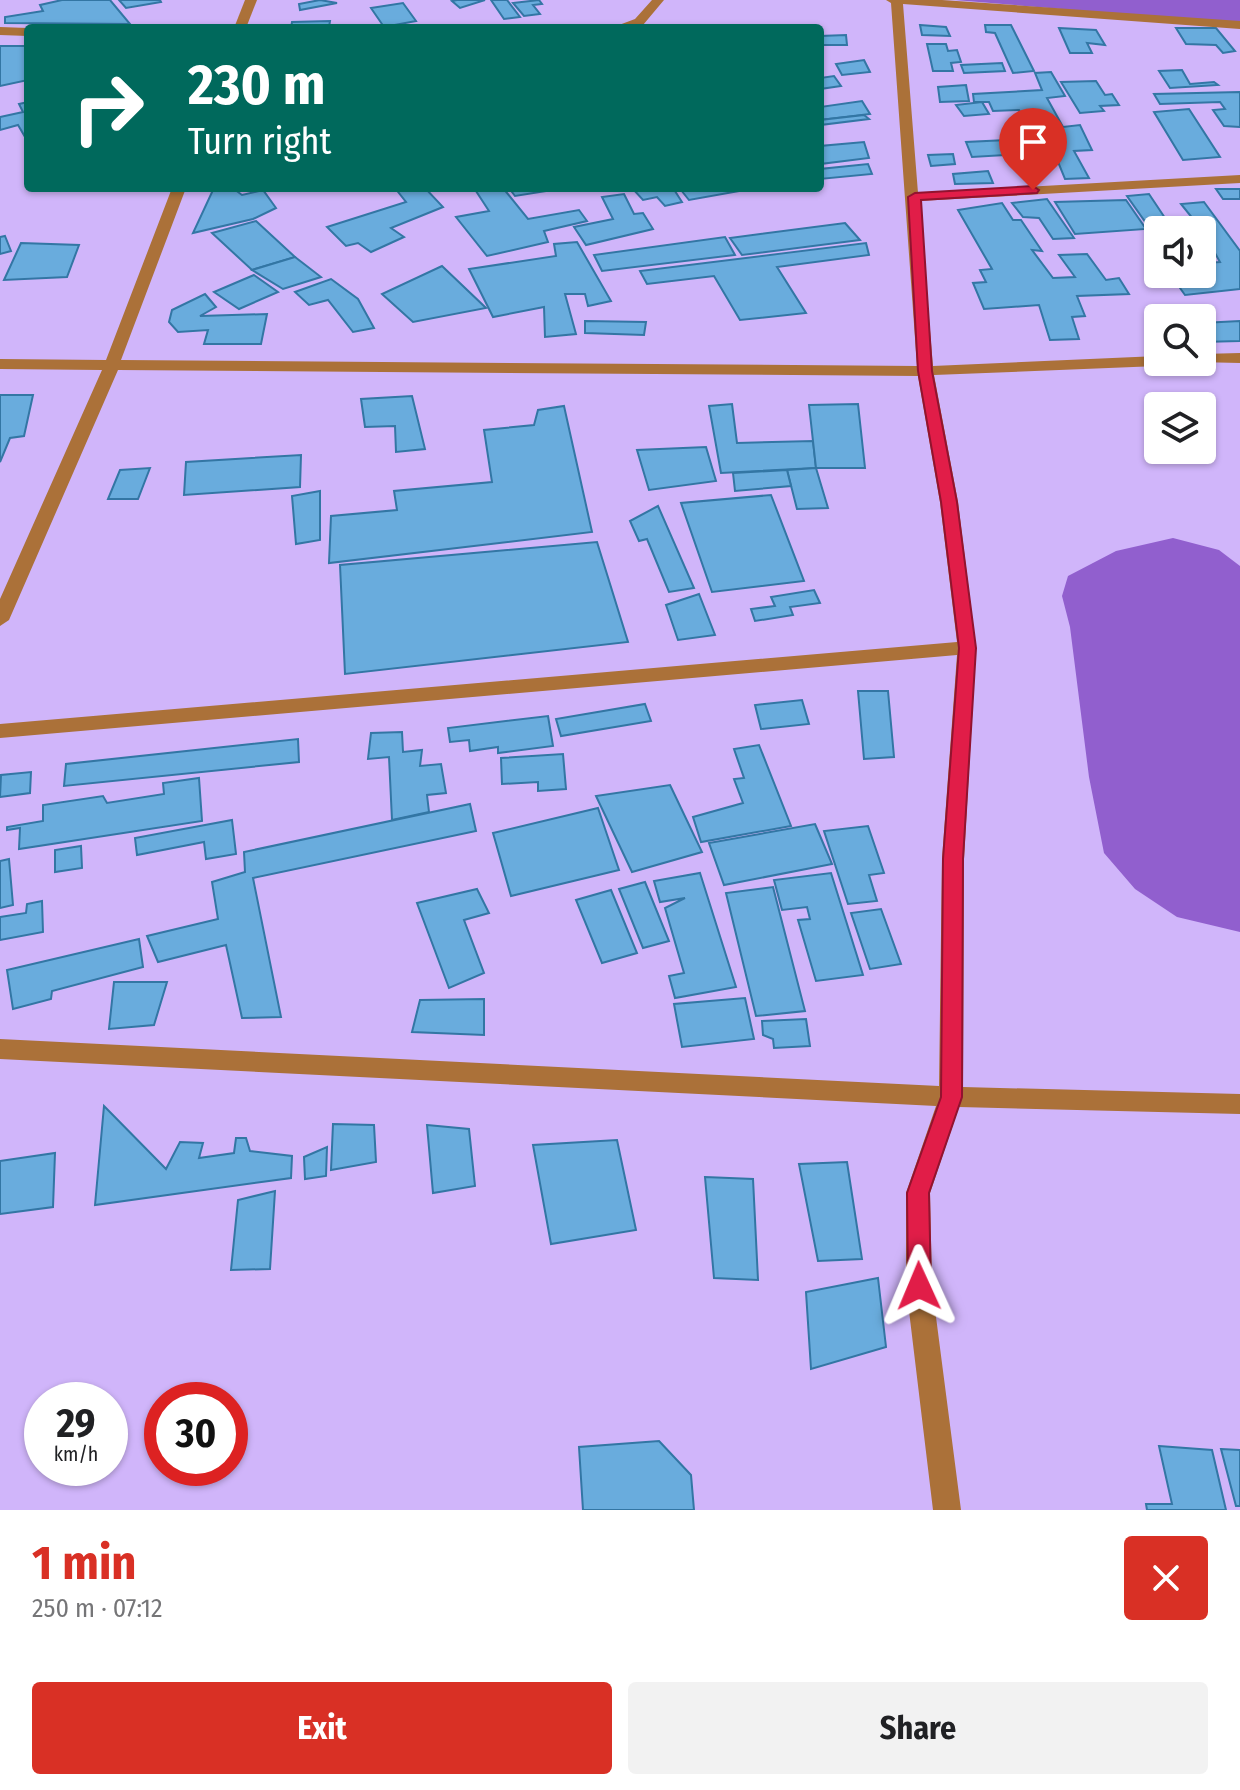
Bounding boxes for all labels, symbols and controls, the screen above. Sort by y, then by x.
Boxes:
text: 230 m [188,52,325,119]
icon: right [56,56,160,160]
pin [999,108,1067,190]
text: Turn right [188,120,331,164]
icon: arrive [1011,120,1055,164]
map controls [1144,216,1216,464]
button: sound [1144,216,1216,288]
button: search [1144,304,1216,376]
button: layers [1144,392,1216,464]
position arrow [877,1244,961,1328]
speed limit sign: 30 [144,1382,248,1486]
text: 29 [56,1400,95,1448]
text: km/h [54,1442,98,1466]
text: 1 min [32,1534,137,1592]
button: close [1124,1536,1208,1620]
text: 250 m · 07:12 [32,1593,162,1624]
button: Exit [32,1682,612,1774]
button: Share [628,1682,1208,1774]

